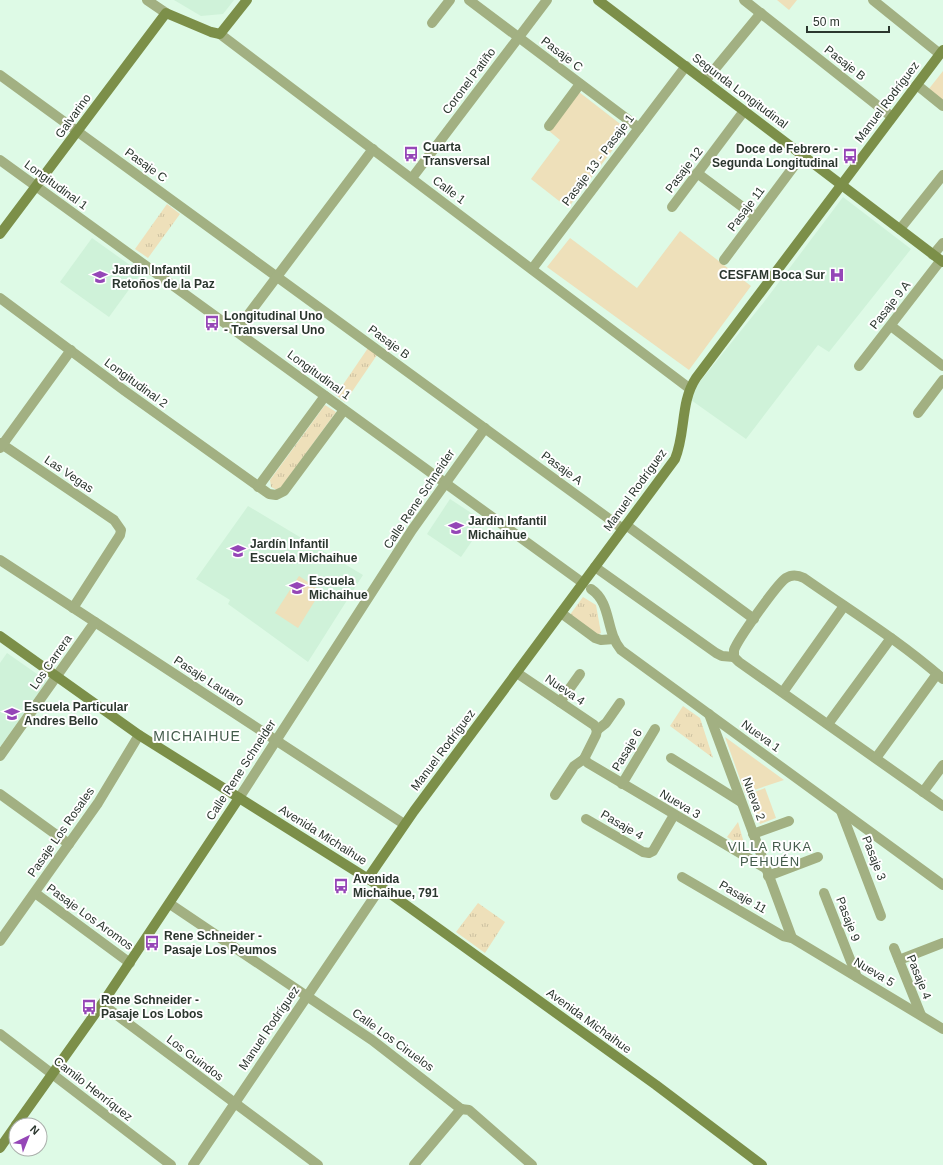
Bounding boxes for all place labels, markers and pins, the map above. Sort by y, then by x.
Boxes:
place label: Cuarta Transversal [423,140,490,168]
place label: Doce de Febrero - Segunda Longitudinal [712,142,838,170]
bus stop icon: Cuarta Transversal [402,145,420,163]
bus stop icon: Doce de Febrero - Segunda Longitudinal [841,147,859,165]
place label: Jardin Infantil Retoños de la Paz [112,263,215,291]
hospital icon: CESFAM Boca Sur [828,266,846,284]
school or university icon: Jardin Infantil Retoños de la Paz [91,268,109,286]
place label: CESFAM Boca Sur [719,268,825,282]
place label: Longitudinal Uno - Transversal Uno [224,309,325,337]
bus stop icon: Longitudinal Uno - Transversal Uno [203,314,221,332]
place label: Jardín Infantil Michaihue [468,514,547,542]
school or university icon: Jardín Infantil Michaihue [447,519,465,537]
place label: Jardín Infantil Escuela Michaihue [250,537,358,565]
school or university icon: Jardín Infantil Escuela Michaihue [229,542,247,560]
place label: Escuela Michaihue [309,574,368,602]
school or university icon: Escuela Michaihue [288,579,306,597]
place label: Escuela Particular Andres Bello [24,700,128,728]
school or university icon: Escuela Particular Andres Bello [3,705,21,723]
place label: Avenida Michaihue, 791 [353,872,439,900]
bus stop icon: Avenida Michaihue, 791 [332,877,350,895]
place label: Rene Schneider - Pasaje Los Peumos [164,929,277,957]
bus stop icon: Rene Schneider - Pasaje Los Peumos [143,934,161,952]
place label: Rene Schneider - Pasaje Los Lobos [101,993,203,1021]
bus stop icon: Rene Schneider - Pasaje Los Lobos [80,998,98,1016]

